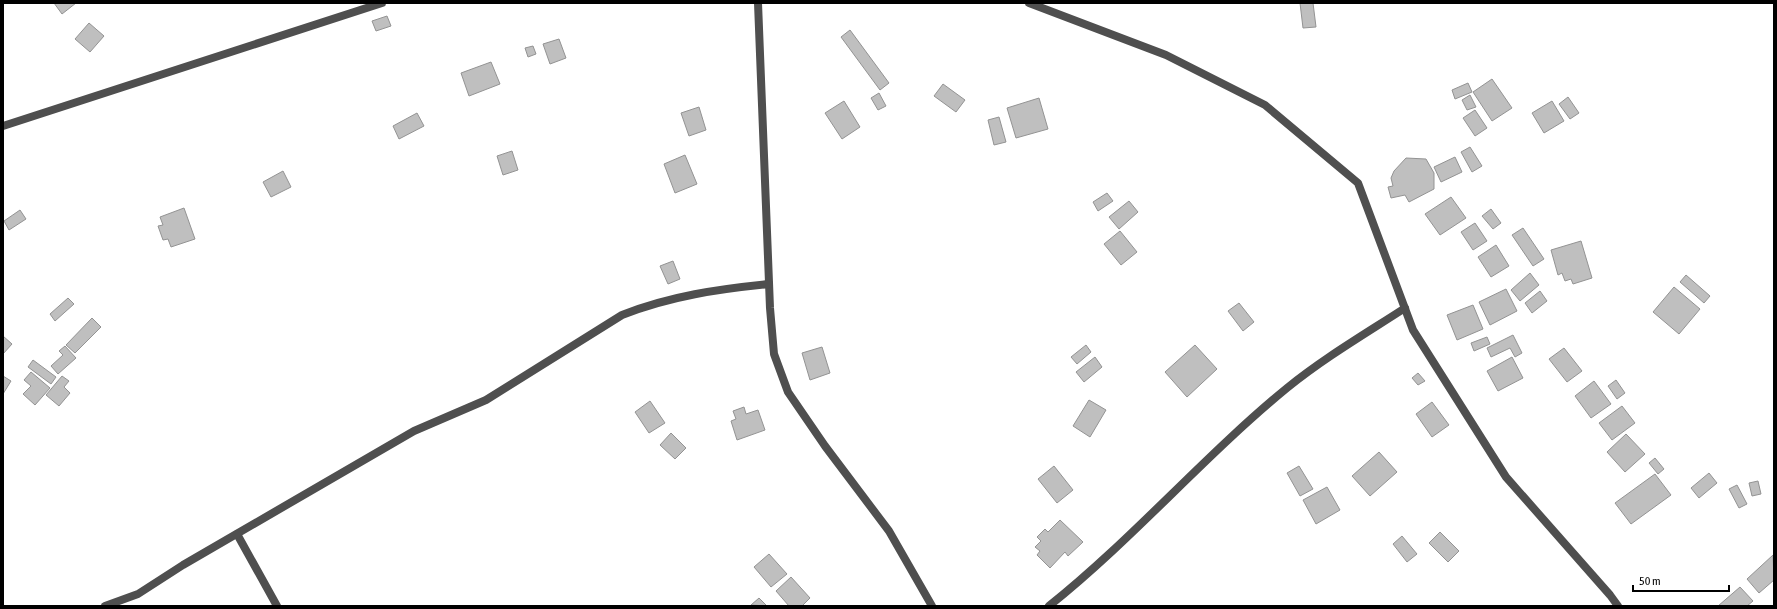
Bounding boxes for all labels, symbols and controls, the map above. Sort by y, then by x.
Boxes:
scale bar [1633,567,1729,593]
text: 50 m [1639,574,1661,588]

